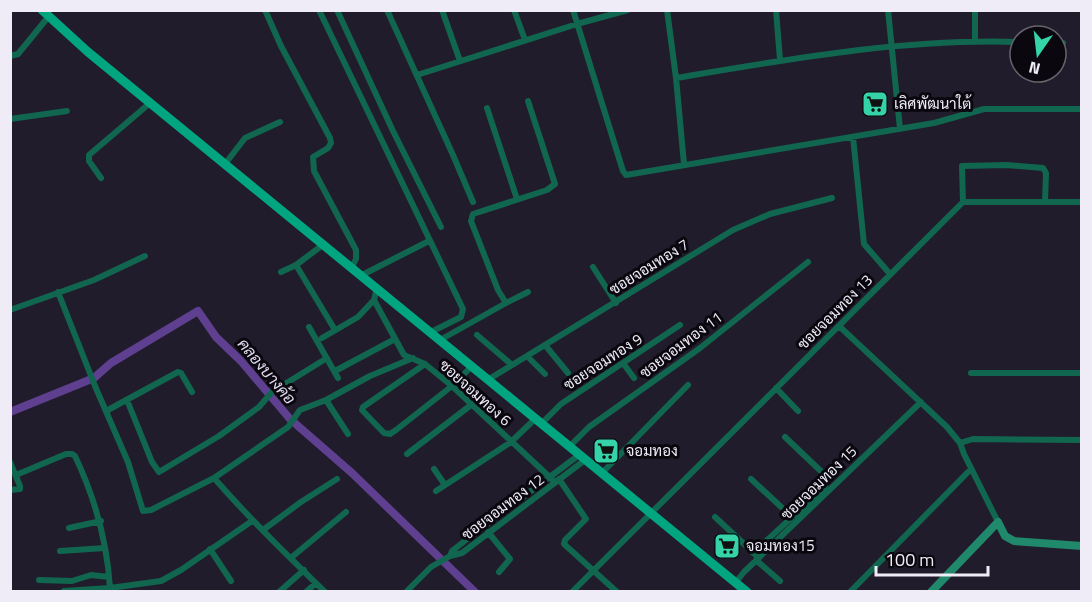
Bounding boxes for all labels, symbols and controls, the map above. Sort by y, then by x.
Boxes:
north arrow [1008,24,1068,84]
text: N [1026,56,1043,82]
supermarket icon: เลิศพัฒนาใต้ [860,89,890,119]
place label: เลิศพัฒนาใต้ [894,92,972,115]
street label: ซอยจอมทอง 7 [604,233,693,300]
street label: ซอยจอมทอง 13 [792,269,878,355]
street label: ซอยจอมทอง 11 [634,306,727,383]
street label: ซอยจอมทอง 9 [559,327,647,396]
water label: คลองบางค้อ [232,333,302,409]
street label: ซอยจอมทอง 6 [434,354,517,431]
supermarket icon: จอมทอง [591,436,621,466]
place label: จอมทอง [626,439,678,462]
street label: ซอยจอมทอง 15 [775,440,862,525]
street label: ซอยจอมทอง 12 [456,468,549,545]
supermarket icon: จอมทอง15 [712,531,742,561]
place label: จอมทอง15 [746,534,815,557]
scale bar [876,539,988,577]
text: 100 m [885,546,934,573]

